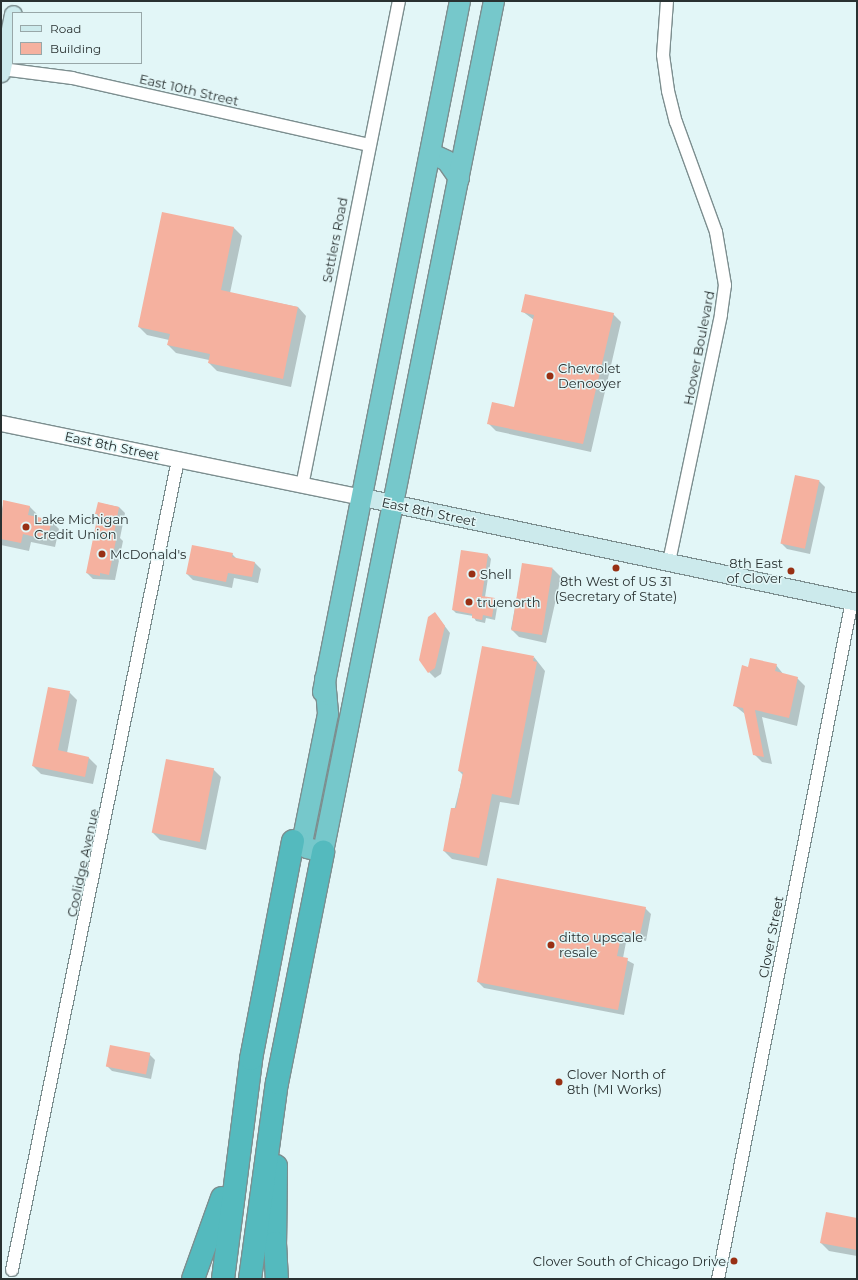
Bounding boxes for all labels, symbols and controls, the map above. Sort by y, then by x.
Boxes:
legend [12,12,142,64]
text: Road [50,21,81,36]
text: Building [50,41,101,56]
street label: East 10th Street [138,71,240,109]
street label: Settlers Road [319,196,351,284]
street label: Hoover Boulevard [680,289,718,407]
place label: Chevrolet Denooyer [558,361,621,392]
marker: Chevrolet Denooyer [545,371,555,381]
street label: East 8th Street [63,428,161,464]
street label: East 8th Street [380,494,478,530]
place label: Lake Michigan Credit Union [34,512,129,543]
marker: Lake Michigan Credit Union [21,522,31,532]
place label: McDonald's [110,546,186,562]
marker: McDonald's [97,549,107,559]
place label: 8th East of Clover [726,556,783,587]
marker: 8th West of US 31 (Secretary of State) [611,563,621,573]
place label: Shell [480,566,512,582]
marker: 8th East of Clover [786,566,796,576]
marker: Shell [467,569,477,579]
place label: 8th West of US 31 (Secretary of State) [555,574,677,605]
place label: truenorth [477,594,540,610]
marker: truenorth [464,597,474,607]
street label: Coolidge Avenue [64,807,102,919]
street label: Clover Street [755,895,787,979]
place label: ditto upscale resale [559,930,643,961]
marker: ditto upscale resale [546,940,556,950]
place label: Clover North of 8th (MI Works) [567,1067,665,1098]
marker: Clover North of 8th (MI Works) [554,1077,564,1087]
place label: Clover South of Chicago Drive [533,1253,726,1269]
marker: Clover South of Chicago Drive [729,1256,739,1266]

